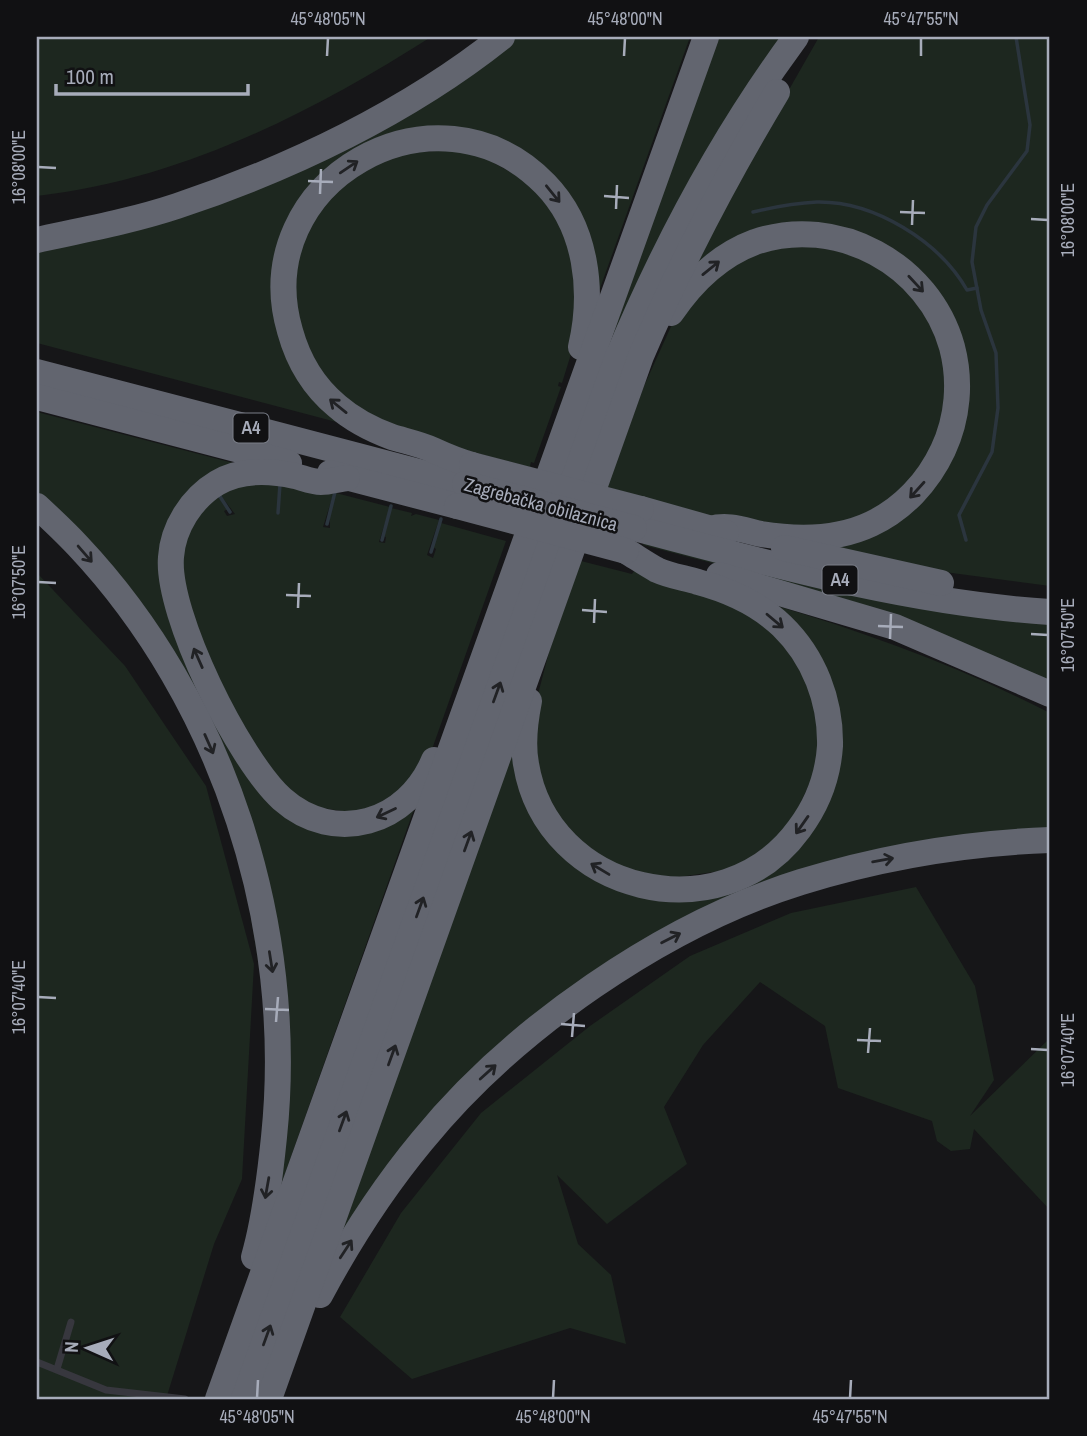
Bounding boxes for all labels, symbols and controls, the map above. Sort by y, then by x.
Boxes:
text: 45°48'05"N [290,6,366,31]
text: 45°48'00"N [587,6,663,31]
text: 45°47'55"N [883,6,959,31]
scale bar [56,52,248,96]
text: 100 m [66,62,114,91]
text: 16°08'00"E [6,130,31,204]
one-way arrow [338,159,358,173]
text: 16°08'00"E [1055,183,1080,257]
one-way arrow [545,184,560,202]
one-way arrow [701,261,719,276]
one-way arrow [907,274,924,292]
one-way arrow [329,398,347,414]
road number: A4 [233,414,268,442]
street label: Zagrebačka obilaznica [462,471,621,537]
one-way arrow [909,481,925,499]
text: 16°07'50"E [6,545,31,619]
one-way arrow [77,545,93,563]
road number: A4 [822,566,858,594]
text: 16°07'50"E [1055,598,1080,672]
one-way arrow [765,613,783,629]
one-way arrow [191,648,204,670]
one-way arrow [491,682,504,704]
one-way arrow [203,733,216,754]
one-way arrow [376,807,397,821]
one-way arrow [795,815,809,834]
one-way arrow [463,830,475,852]
one-way arrow [872,853,894,866]
one-way arrow [590,861,610,875]
one-way arrow [415,896,427,918]
one-way arrow [660,931,681,945]
one-way arrow [265,950,278,973]
text: 16°07'40"E [6,960,31,1034]
text: 16°07'40"E [1055,1013,1080,1087]
one-way arrow [387,1045,399,1067]
one-way arrow [479,1064,496,1081]
one-way arrow [338,1110,350,1132]
one-way arrow [260,1176,273,1199]
one-way arrow [339,1240,353,1260]
north arrow [52,1314,122,1384]
one-way arrow [261,1324,274,1346]
text: N [58,1341,84,1353]
text: 45°48'05"N [219,1404,295,1429]
text: 45°48'00"N [515,1404,591,1429]
text: 45°47'55"N [812,1404,888,1429]

